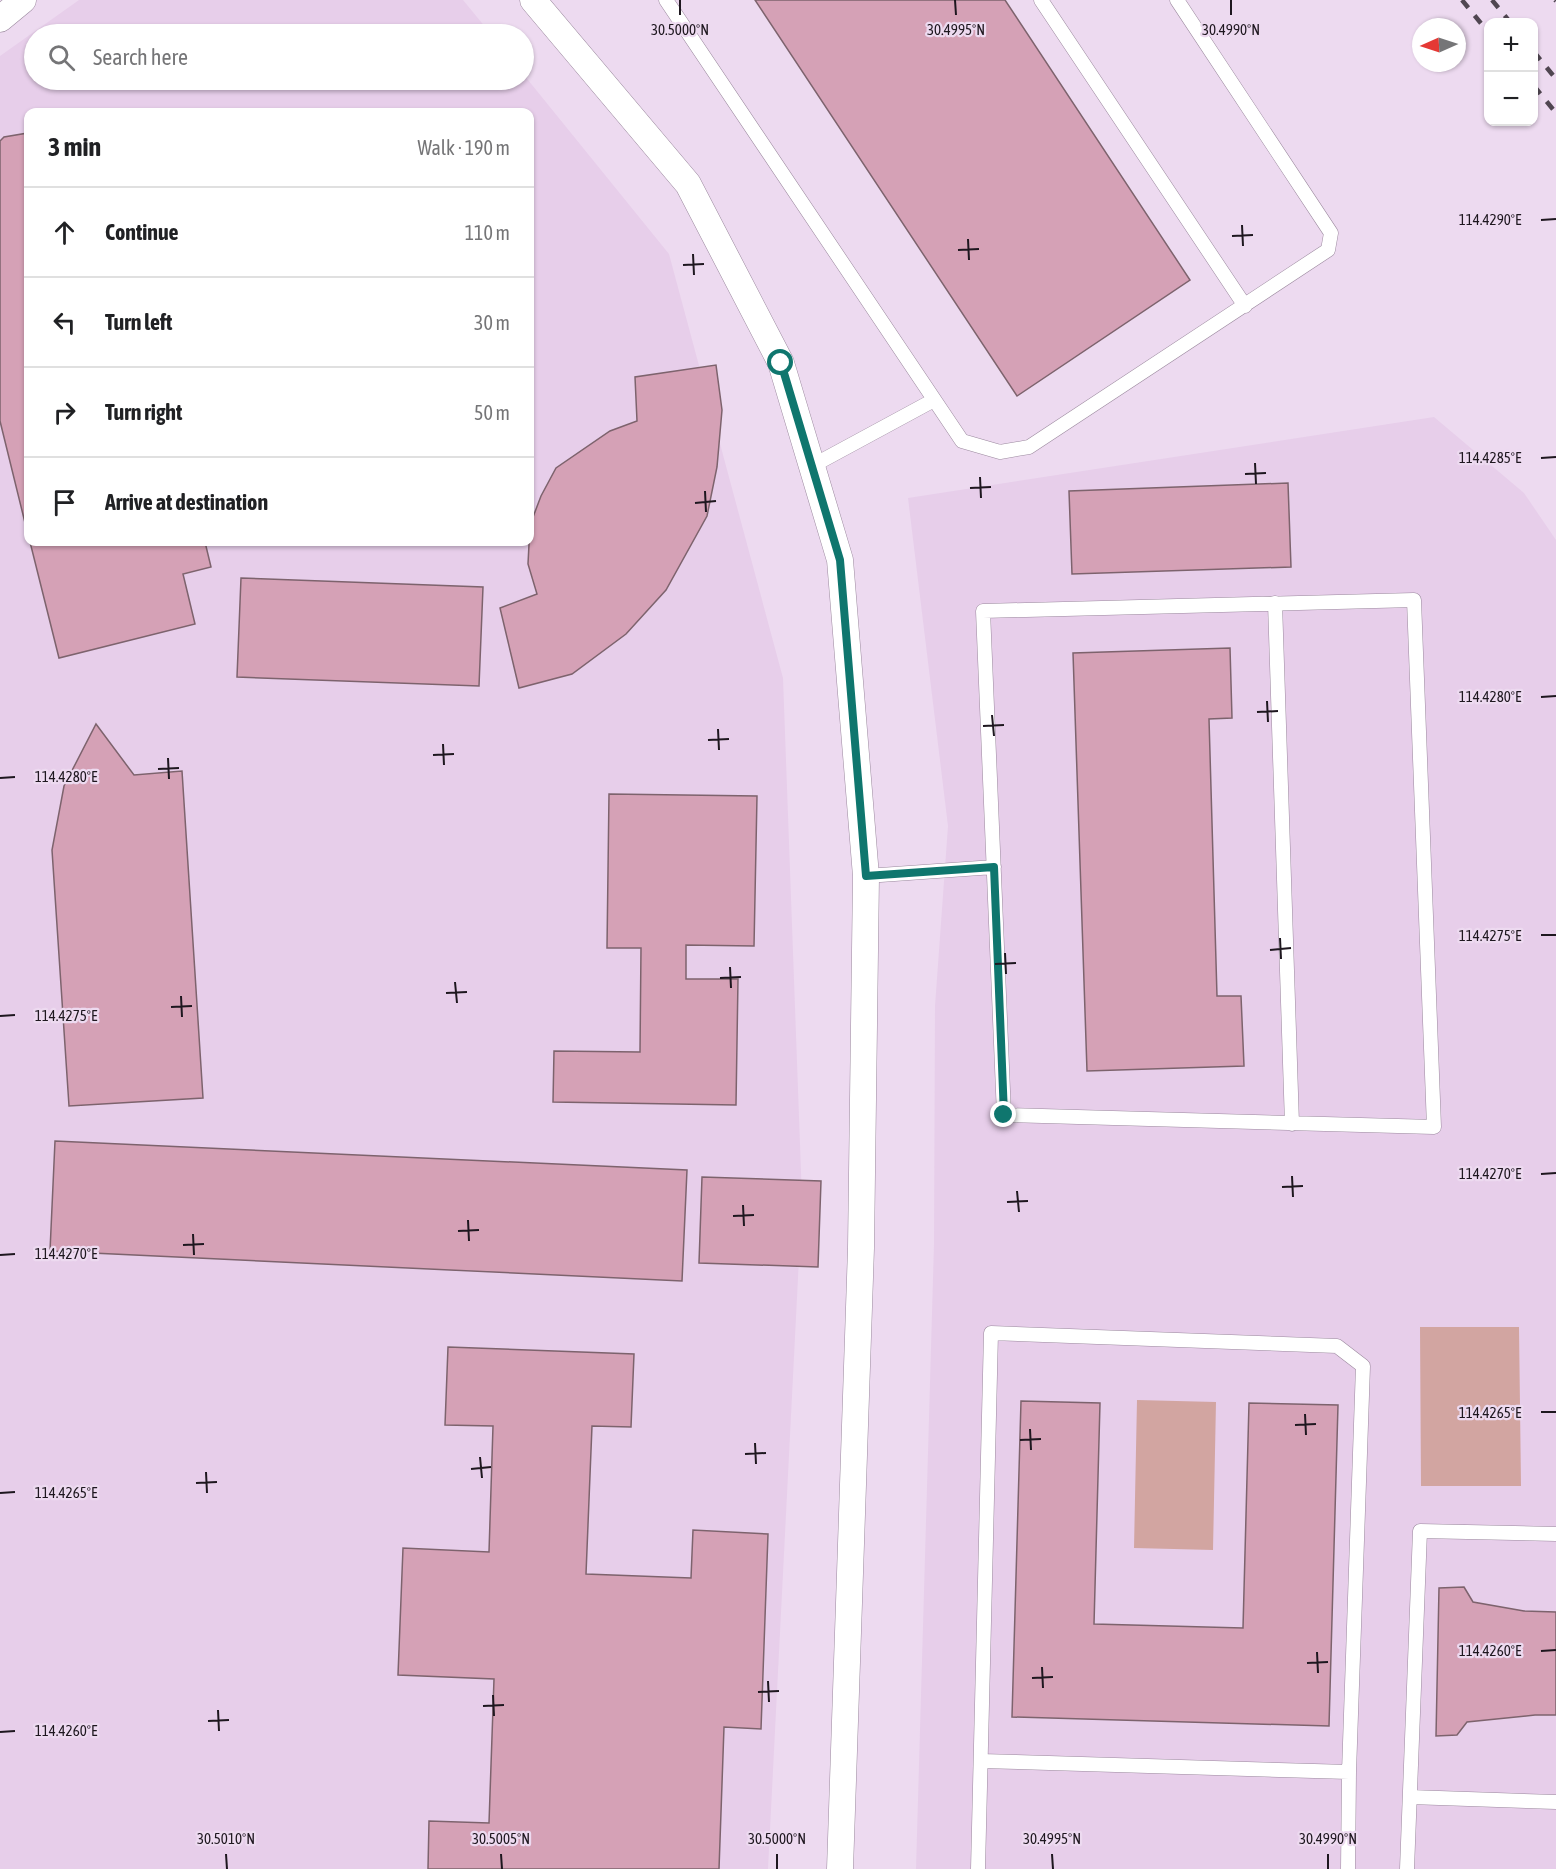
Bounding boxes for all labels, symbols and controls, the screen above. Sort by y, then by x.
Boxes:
north arrow [1412,18,1466,72]
map controls [1484,18,1538,126]
button: + [1484,18,1538,72]
text: 30.5000°N [651,21,709,38]
text: 30.4995°N [927,21,985,38]
text: 30.4990°N [1202,21,1260,38]
search box [24,24,534,90]
icon: search [45,41,78,74]
text: Search here [93,44,188,70]
button: − [1484,72,1538,126]
text: 3 min [48,132,101,162]
text: Walk · 190 m [418,136,510,159]
text: 114.4290°E [1459,211,1522,228]
icon: ahead [48,216,81,249]
text: Continue [105,219,179,245]
text: 110 m [465,221,510,244]
icon: left [48,306,81,339]
text: Turn left [105,309,172,335]
text: 30 m [474,311,510,334]
route start [767,349,793,375]
icon: right [48,396,81,429]
text: Turn right [105,399,182,425]
text: 50 m [474,401,510,424]
text: 114.4285°E [1459,449,1522,466]
icon: arrive [48,486,81,519]
text: Arrive at destination [105,489,268,515]
text: 114.4280°E [1459,688,1522,705]
text: 114.4280°E [35,768,98,785]
text: 114.4275°E [1459,927,1522,944]
text: 114.4275°E [35,1007,98,1024]
route end [990,1101,1016,1127]
text: 114.4270°E [1459,1165,1522,1182]
text: 114.4270°E [35,1245,98,1262]
text: 114.4265°E [1459,1404,1522,1421]
text: 114.4265°E [35,1484,98,1501]
text: 114.4260°E [1459,1642,1522,1659]
text: 114.4260°E [35,1722,98,1739]
text: 30.5010°N [197,1830,255,1847]
text: 30.5005°N [472,1830,530,1847]
text: 30.5000°N [748,1830,806,1847]
text: 30.4995°N [1023,1830,1081,1847]
text: 30.4990°N [1299,1830,1357,1847]

